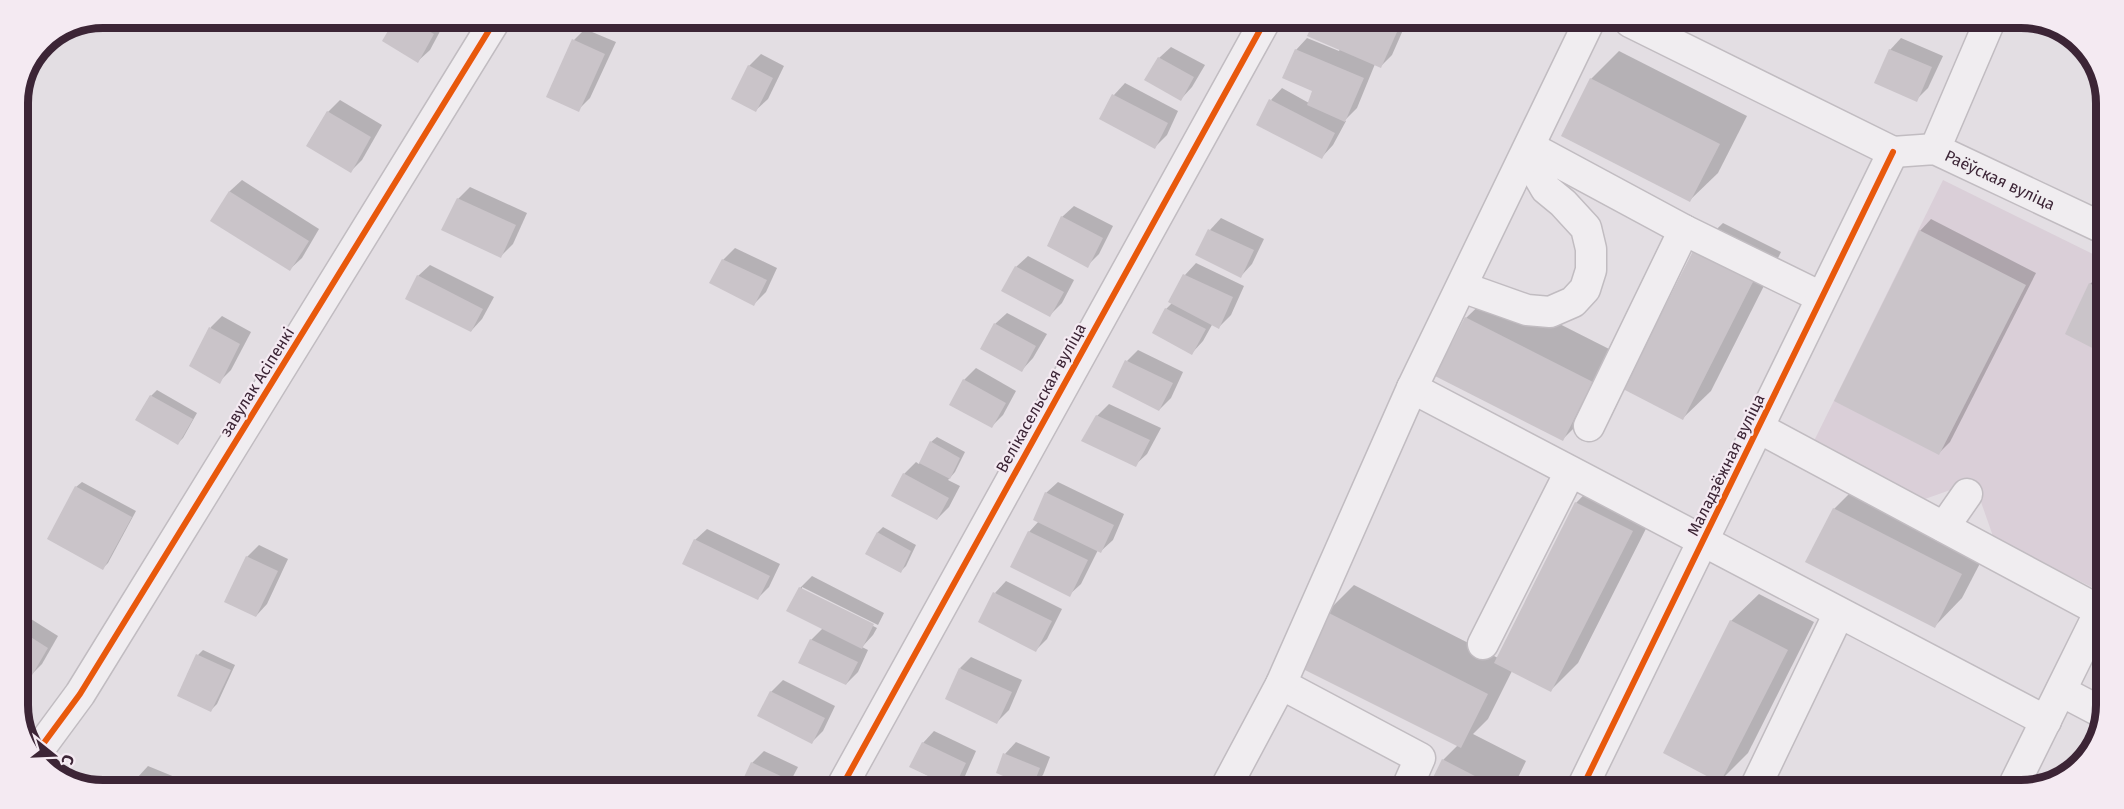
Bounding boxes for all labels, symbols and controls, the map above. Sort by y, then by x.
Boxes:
street label: Раёўская вуліца [1942,146,2058,214]
street label: Велікасельская вуліца [992,320,1090,476]
street label: завулак Асіпенкі [216,324,298,440]
street label: Маладзёжная вуліца [1683,391,1769,539]
north arrow [24,725,84,785]
text: С [57,752,78,768]

